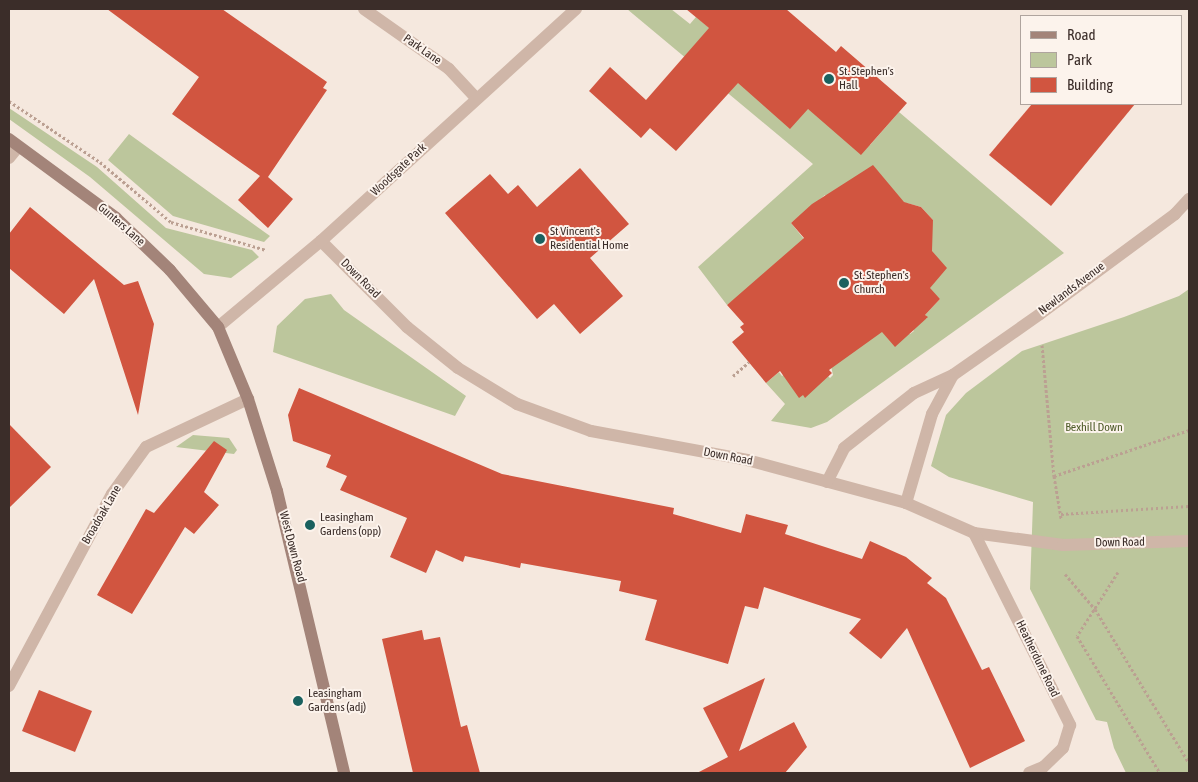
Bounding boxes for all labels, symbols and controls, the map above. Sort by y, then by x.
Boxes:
legend [1020,15,1183,105]
text: Road [1067,26,1096,43]
street label: Park Lane [400,32,444,68]
text: Park [1067,51,1092,68]
place label: St. Stephen's Hall [839,65,894,93]
marker: St. Stephen's Hall [823,73,835,85]
text: Building [1067,76,1113,93]
street label: Woodsgate Park [368,141,430,199]
street label: Gunters Lane [95,201,147,249]
place label: St Vincent's Residential Home [550,225,629,253]
marker: St Vincent's Residential Home [534,233,546,245]
street label: Down Road [337,256,383,302]
street label: Newlands Avenue [1036,259,1108,319]
place label: St. Stephen's Church [854,269,909,297]
marker: St. Stephen's Church [838,277,850,289]
park label: Bexhill Down [1065,421,1123,435]
street label: Down Road [702,445,754,469]
street label: Broadoak Lane [79,483,125,547]
street label: West Down Road [276,510,308,584]
place label: Leasingham Gardens (opp) [320,511,381,539]
marker: Leasingham Gardens (opp) [304,519,316,531]
street label: Down Road [1095,535,1145,551]
street label: Heatherdune Road [1012,618,1062,700]
place label: Leasingham Gardens (adj) [308,687,366,715]
marker: Leasingham Gardens (adj) [292,695,304,707]

